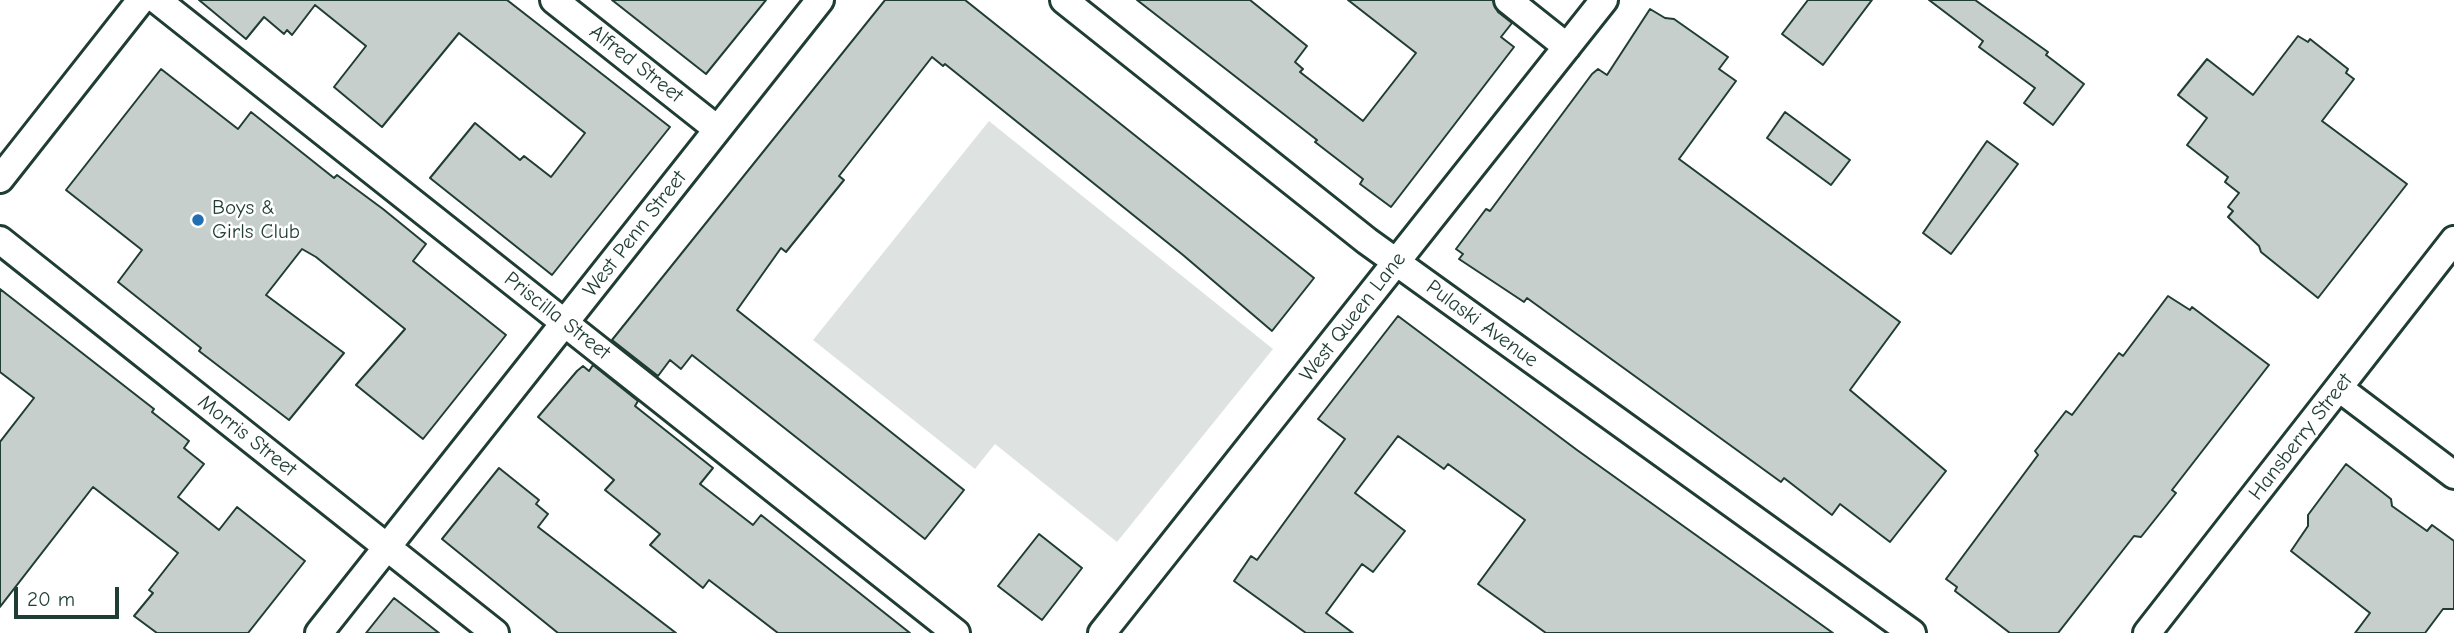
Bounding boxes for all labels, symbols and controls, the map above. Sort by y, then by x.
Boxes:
street label: Alfred Street [584,20,688,108]
street label: West Penn Street [578,166,692,302]
place label: Boys & Girls Club [212,195,300,245]
marker: Boys & Girls Club [190,212,206,228]
street label: West Queen Lane [1295,247,1411,387]
street label: Priscilla Street [499,267,615,365]
street label: Pulaski Avenue [1421,275,1543,373]
street label: Hansberry Street [2244,369,2358,505]
street label: Morris Street [193,390,301,482]
scale bar [18,574,122,618]
text: 20 m [27,587,75,611]

